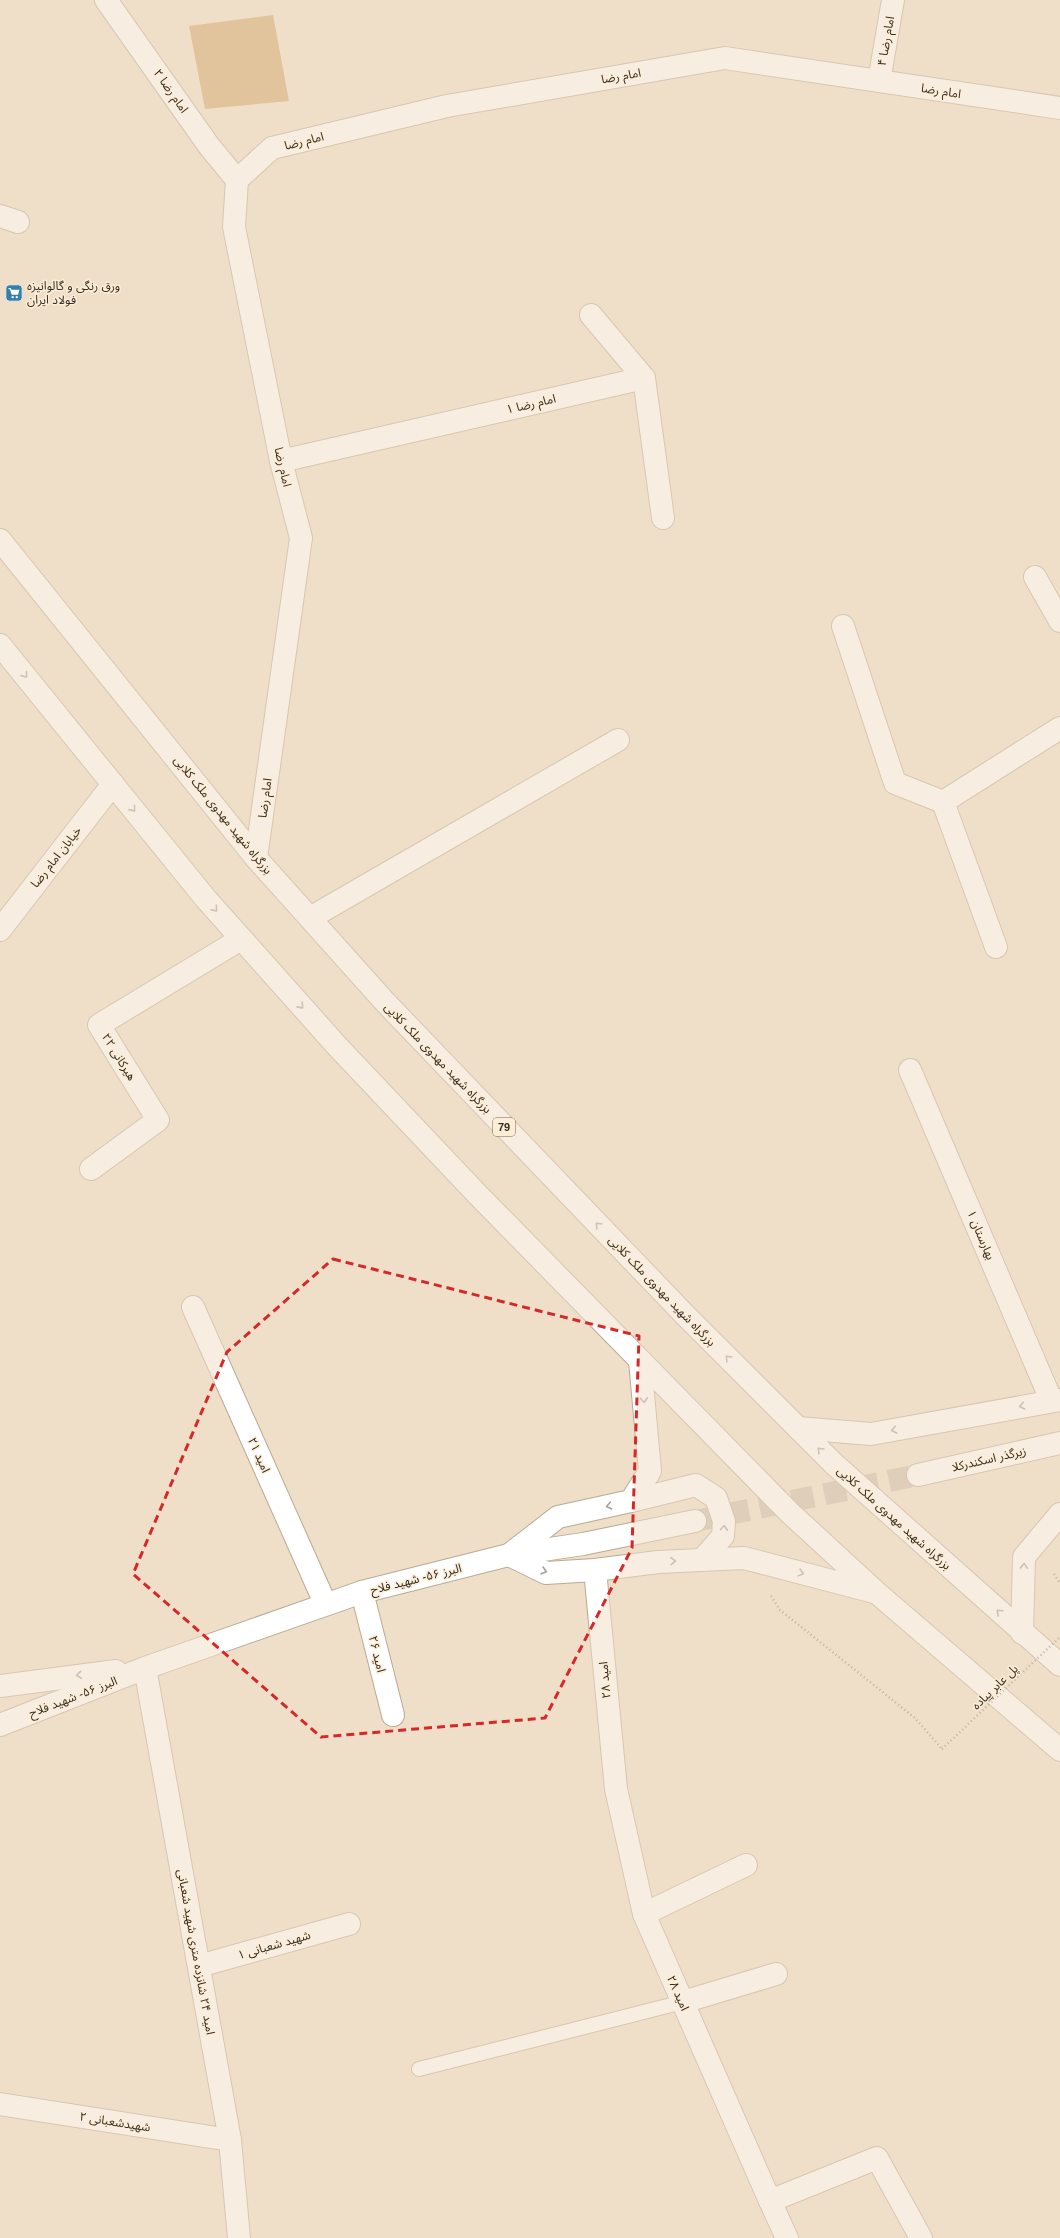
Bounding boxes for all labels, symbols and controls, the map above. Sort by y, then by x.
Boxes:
street label: امام رضا ۴ [875,15,899,67]
street label: امام رضا ۲ [149,66,191,117]
street label: امام رضا [600,66,642,88]
street label: امام رضا [920,81,962,103]
street label: امام رضا [283,129,326,155]
place label: ورق رنگی و گالوانیزه فولاد ایران [27,279,120,307]
supermarket icon: ورق رنگی و گالوانیزه فولاد ایران [4,283,24,303]
street label: امام رضا ۱ [505,391,558,418]
street label: امام رضا [270,446,294,489]
one-way arrow [20,670,27,677]
street label: بزرگراه شهید مهدوی ملک کلایی [171,753,275,877]
street label: امام رضا [255,777,277,819]
one-way arrow [128,804,135,811]
street label: خیابان امام رضا [28,824,86,891]
one-way arrow [210,904,218,912]
street label: بزرگراه شهید مهدوی ملک کلایی [381,1000,494,1116]
one-way arrow [297,1002,304,1009]
street label: هیرکانی ۲۲ [99,1031,139,1083]
road number: 79 [493,1118,515,1136]
street label: بهارستان ۱ [964,1208,998,1262]
one-way arrow [595,1222,603,1230]
street label: بزرگراه شهید مهدوی ملک کلایی [605,1233,718,1349]
one-way arrow [725,1355,733,1363]
one-way arrow [639,1397,648,1403]
one-way arrow [1018,1401,1025,1409]
one-way arrow [891,1425,897,1434]
street label: امید ۲۱ [245,1435,273,1475]
street label: زیرگذر اسکندرکلا [950,1444,1028,1474]
one-way arrow [817,1447,825,1455]
street label: بزرگراه شهید مهدوی ملک کلایی [834,1463,954,1573]
one-way arrow [605,1501,612,1510]
one-way arrow [719,1525,728,1531]
one-way arrow [670,1557,676,1565]
street label: البرز ۵۶- شهید فلاح [369,1561,464,1599]
one-way arrow [1020,1563,1028,1569]
one-way arrow [541,1566,548,1575]
one-way arrow [797,1568,804,1577]
one-way arrow [996,1609,1004,1617]
street label: امید ۲۶ [366,1634,388,1674]
street label: امید ۲۸ [596,1661,614,1699]
street label: پل عابر پیاده [969,1662,1022,1713]
one-way arrow [76,1671,82,1680]
street label: البرز ۵۶- شهید فلاح [27,1674,120,1722]
street label: امید ۲۴ شانزده متری شهید شعبانی [174,1868,217,2036]
street label: شهید شعبانی ۱ [236,1928,312,1962]
street label: امید ۲۸ [664,1973,692,2013]
street label: شهیدشعبانی ۲ [78,2109,152,2135]

